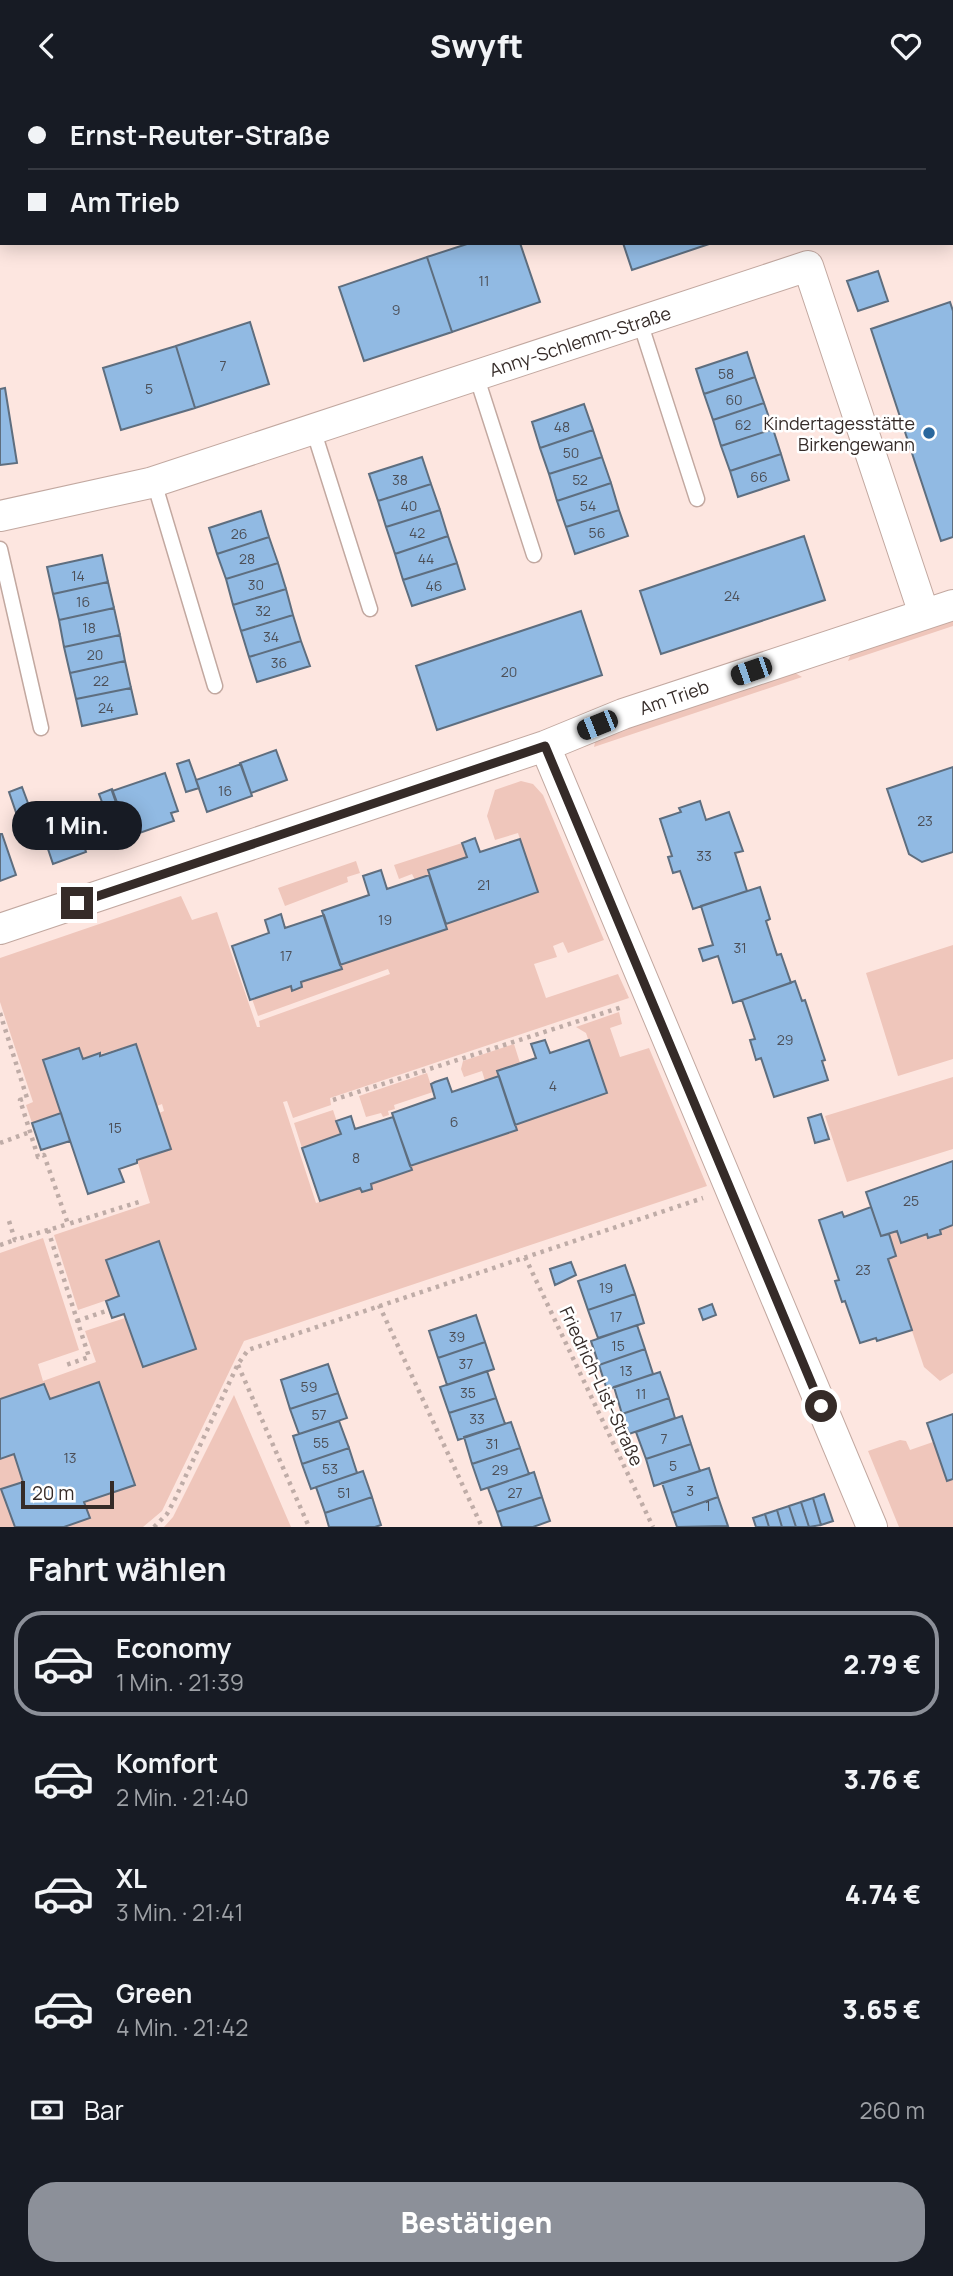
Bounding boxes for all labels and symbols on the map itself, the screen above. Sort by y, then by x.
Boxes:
house number: 11 [479,271,489,290]
house number: 9 [392,300,400,319]
street label: Anny-Schlemm-Straße [486,300,674,382]
house number: 7 [219,356,227,375]
house number: 58 [718,364,734,383]
house number: 5 [145,379,153,398]
house number: 60 [725,390,743,409]
place label: Kindertagesstätte Birkengewann [763,411,915,456]
house number: 62 [735,415,751,434]
house number: 48 [554,417,570,436]
marker: Kindertagesstätte Birkengewann [921,425,937,441]
house number: 50 [563,443,579,462]
house number: 66 [750,467,768,486]
house number: 38 [392,470,408,489]
house number: 52 [572,470,588,489]
house number: 40 [401,496,417,515]
house number: 54 [580,496,596,515]
house number: 42 [409,523,425,542]
house number: 56 [589,523,605,542]
house number: 26 [231,524,247,543]
house number: 28 [239,549,255,568]
house number: 44 [418,549,434,568]
house number: 14 [71,566,85,585]
house number: 30 [248,575,264,594]
house number: 46 [426,576,442,595]
house number: 24 [724,586,740,605]
house number: 16 [76,592,90,611]
house number: 32 [255,601,271,620]
house number: 18 [82,618,96,637]
house number: 34 [263,627,279,646]
house number: 20 [87,645,103,664]
house number: 36 [271,653,287,672]
car [728,654,775,688]
house number: 20 [501,662,517,681]
house number: 22 [93,671,109,690]
street label: Am Trieb [636,674,712,720]
house number: 24 [98,698,114,717]
car [574,707,621,743]
house number: 16 [218,781,232,800]
callout: 1 Min. [12,801,142,851]
house number: 23 [917,811,933,830]
house number: 33 [696,846,712,865]
house number: 21 [477,875,491,894]
route end [61,887,93,919]
house number: 19 [378,910,392,929]
house number: 31 [733,938,747,957]
house number: 17 [280,946,292,965]
house number: 29 [777,1030,793,1049]
house number: 4 [549,1076,557,1095]
house number: 6 [450,1112,458,1131]
house number: 15 [108,1118,122,1137]
house number: 8 [352,1148,360,1167]
house number: 25 [903,1191,919,1210]
house number: 23 [855,1260,871,1279]
house number: 19 [599,1278,613,1297]
street label: Friedrich-List-Straße [555,1302,649,1470]
house number: 17 [610,1307,622,1326]
house number: 39 [449,1327,465,1346]
house number: 15 [611,1336,625,1355]
house number: 37 [459,1354,473,1373]
house number: 13 [619,1361,633,1380]
house number: 59 [301,1377,317,1396]
house number: 35 [460,1383,476,1402]
house number: 11 [636,1384,646,1403]
route start [805,1390,837,1422]
house number: 57 [311,1405,327,1424]
house number: 33 [469,1409,485,1428]
house number: 7 [660,1429,668,1448]
house number: 55 [313,1433,329,1452]
house number: 31 [485,1434,499,1453]
house number: 13 [63,1448,77,1467]
house number: 5 [669,1456,677,1475]
house number: 53 [322,1459,338,1478]
house number: 29 [492,1460,508,1479]
scale bar [21,1478,114,1510]
house number: 3 [686,1481,694,1500]
house number: 51 [337,1483,351,1502]
house number: 27 [507,1483,523,1502]
house number: 1 [705,1496,711,1515]

